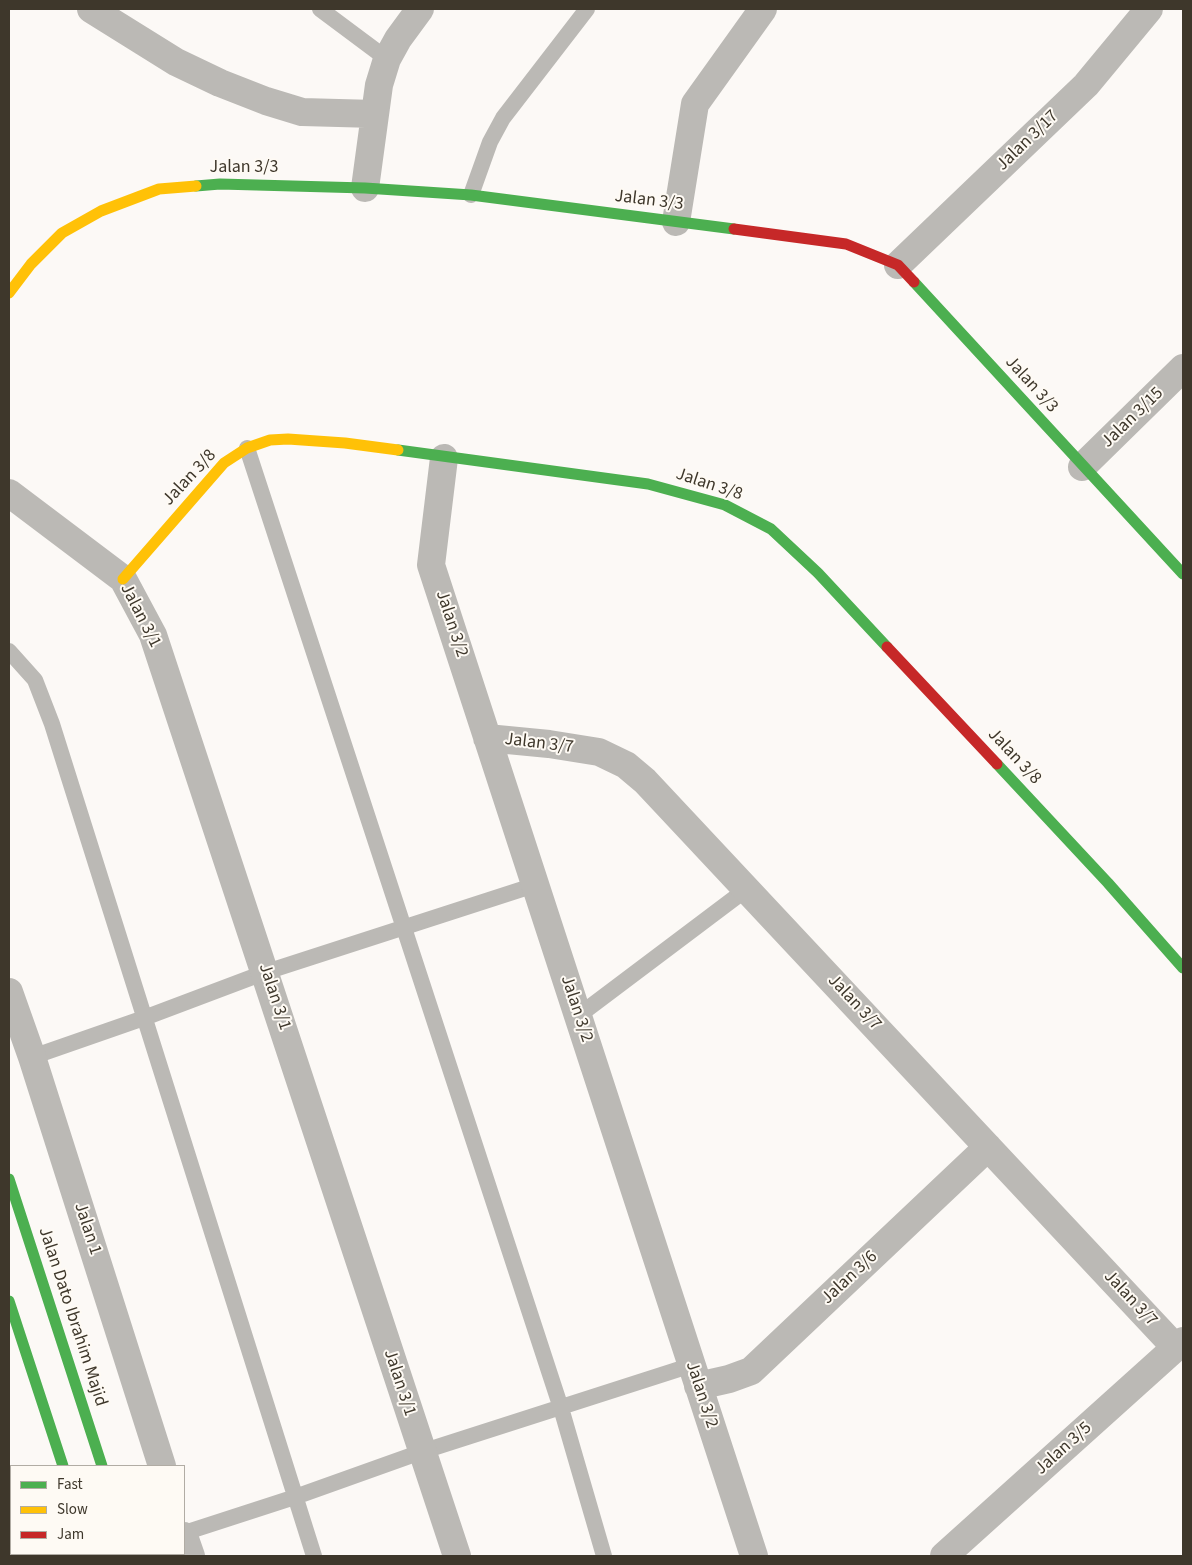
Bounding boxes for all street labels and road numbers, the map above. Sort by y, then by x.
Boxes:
street label: Jalan 3/17 [992,106,1064,176]
street label: Jalan 3/3 [210,157,278,179]
street label: Jalan 3/3 [613,186,685,216]
street label: Jalan 3/3 [1000,352,1062,418]
street label: Jalan 3/15 [1097,383,1169,453]
street label: Jalan 3/8 [159,445,221,511]
street label: Jalan 3/8 [673,464,745,506]
street label: Jalan 3/1 [115,580,165,652]
street label: Jalan 3/2 [430,588,472,660]
street label: Jalan 3/8 [983,724,1045,790]
street label: Jalan 3/7 [503,729,575,759]
street label: Jalan 3/1 [253,961,295,1033]
street label: Jalan 3/7 [823,970,885,1036]
street label: Jalan 3/2 [555,973,597,1045]
street label: Jalan 1 [68,1200,106,1258]
street label: Jalan Dato Ibrahim Majid [33,1225,111,1409]
street label: Jalan 3/6 [817,1247,883,1309]
street label: Jalan 3/7 [1099,1266,1161,1332]
street label: Jalan 3/1 [378,1347,420,1419]
street label: Jalan 3/2 [680,1359,722,1431]
street label: Jalan 3/5 [1031,1418,1097,1480]

